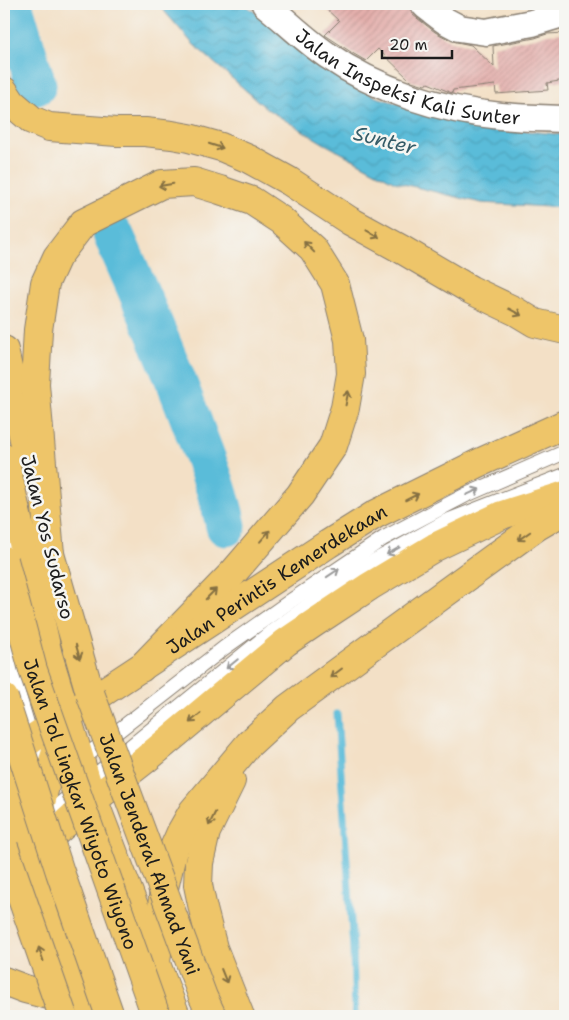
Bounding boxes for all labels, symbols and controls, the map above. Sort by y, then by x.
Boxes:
street label: Jalan Inspeksi Kali Sunter [290,23,521,130]
scale bar [382,28,452,60]
text: 20 m [389,35,428,55]
water label: Sunter [351,120,419,160]
one-way arrow [208,142,223,151]
one-way arrow [159,180,175,190]
one-way arrow [365,229,380,239]
one-way arrow [303,240,315,253]
one-way arrow [507,308,522,317]
one-way arrow [342,391,352,407]
street label: Jalan Yos Sudarso [15,452,80,622]
one-way arrow [465,486,480,496]
one-way arrow [404,491,419,501]
street label: Jalan Perintis Kemerdekaan [162,499,391,660]
one-way arrow [259,530,270,543]
one-way arrow [517,531,531,541]
one-way arrow [385,546,400,556]
one-way arrow [325,567,339,577]
one-way arrow [205,588,217,601]
one-way arrow [74,643,84,659]
street label: Jalan Tol Lingkar Wiyoto Wiyono [18,656,143,953]
one-way arrow [226,659,239,670]
one-way arrow [329,668,343,678]
one-way arrow [189,713,202,724]
street label: Jalan Jenderal Ahmad Yani [93,730,206,979]
one-way arrow [207,811,216,826]
one-way arrow [36,946,46,962]
one-way arrow [220,967,229,983]

